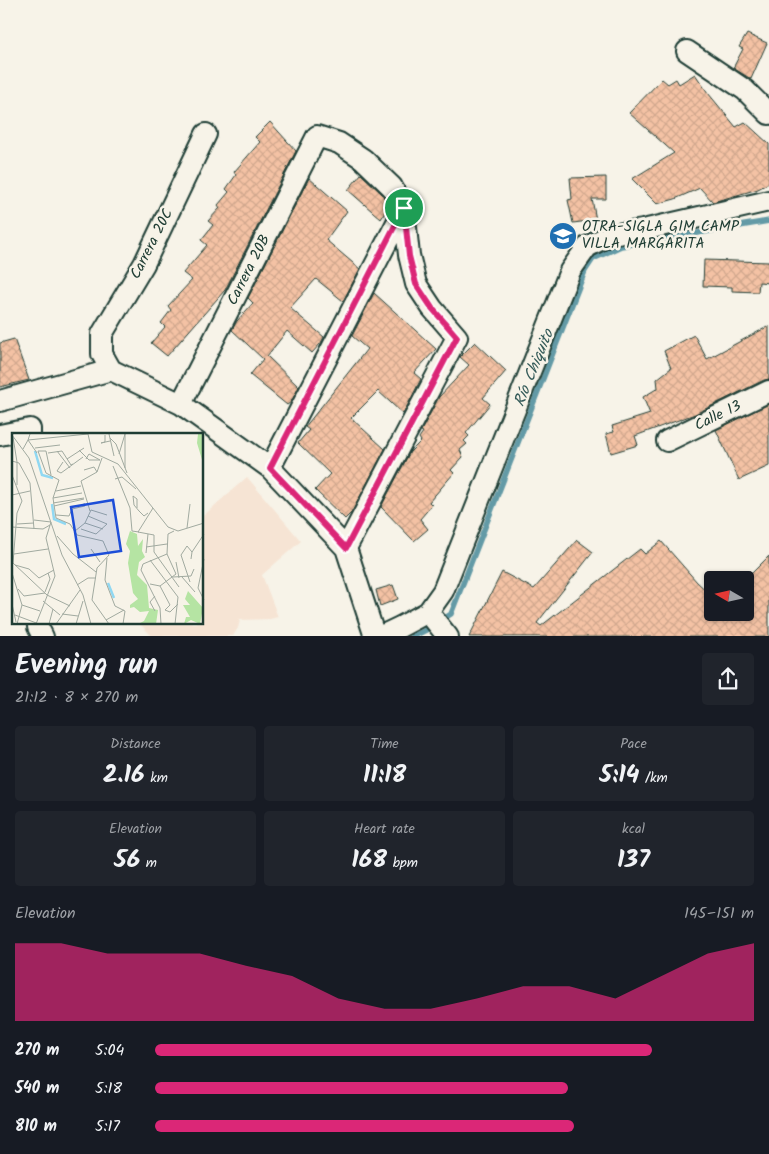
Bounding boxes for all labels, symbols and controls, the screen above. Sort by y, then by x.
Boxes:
pin [383,187,425,229]
icon: arrive [390,194,418,222]
street label: Carrera 20C [124,205,180,283]
place label: OTRA-SIGLA GIM CAMP VILLA MARGARITA [582,215,740,256]
school or university icon: OTRA-SIGLA GIM CAMP VILLA MARGARITA [548,221,578,251]
street label: Carrera 20B [221,230,277,310]
water label: Río Chiquito [507,324,561,410]
street label: Calle 13 [691,394,746,438]
inset map [12,433,204,624]
north arrow [704,571,754,621]
map controls [704,571,754,621]
text: Evening run [15,643,158,688]
button: share [702,653,754,705]
text: 21:12 · 8 × 270 m [15,685,138,710]
text: Distance [110,733,161,755]
text: Time [370,733,399,755]
text: Pace [620,733,647,755]
text: 2.16 [103,755,145,795]
text: 11:18 [363,755,406,795]
text: 5:14 [599,755,639,795]
text: km [145,767,168,789]
text: /km [639,767,668,789]
text: Elevation [109,818,162,840]
text: Heart rate [354,818,415,840]
text: kcal [622,818,645,840]
text: 56 [114,840,140,880]
text: 168 [351,840,387,880]
text: 137 [617,840,650,880]
text: m [140,852,157,874]
text: bpm [387,852,418,874]
text: Elevation [15,901,76,926]
text: 145–151 m [684,901,754,926]
text: 270 m [15,1038,59,1063]
text: 5:04 [95,1038,124,1063]
text: 540 m [15,1076,59,1101]
text: 5:18 [95,1076,122,1101]
text: 810 m [15,1114,57,1139]
text: 5:17 [95,1114,120,1139]

